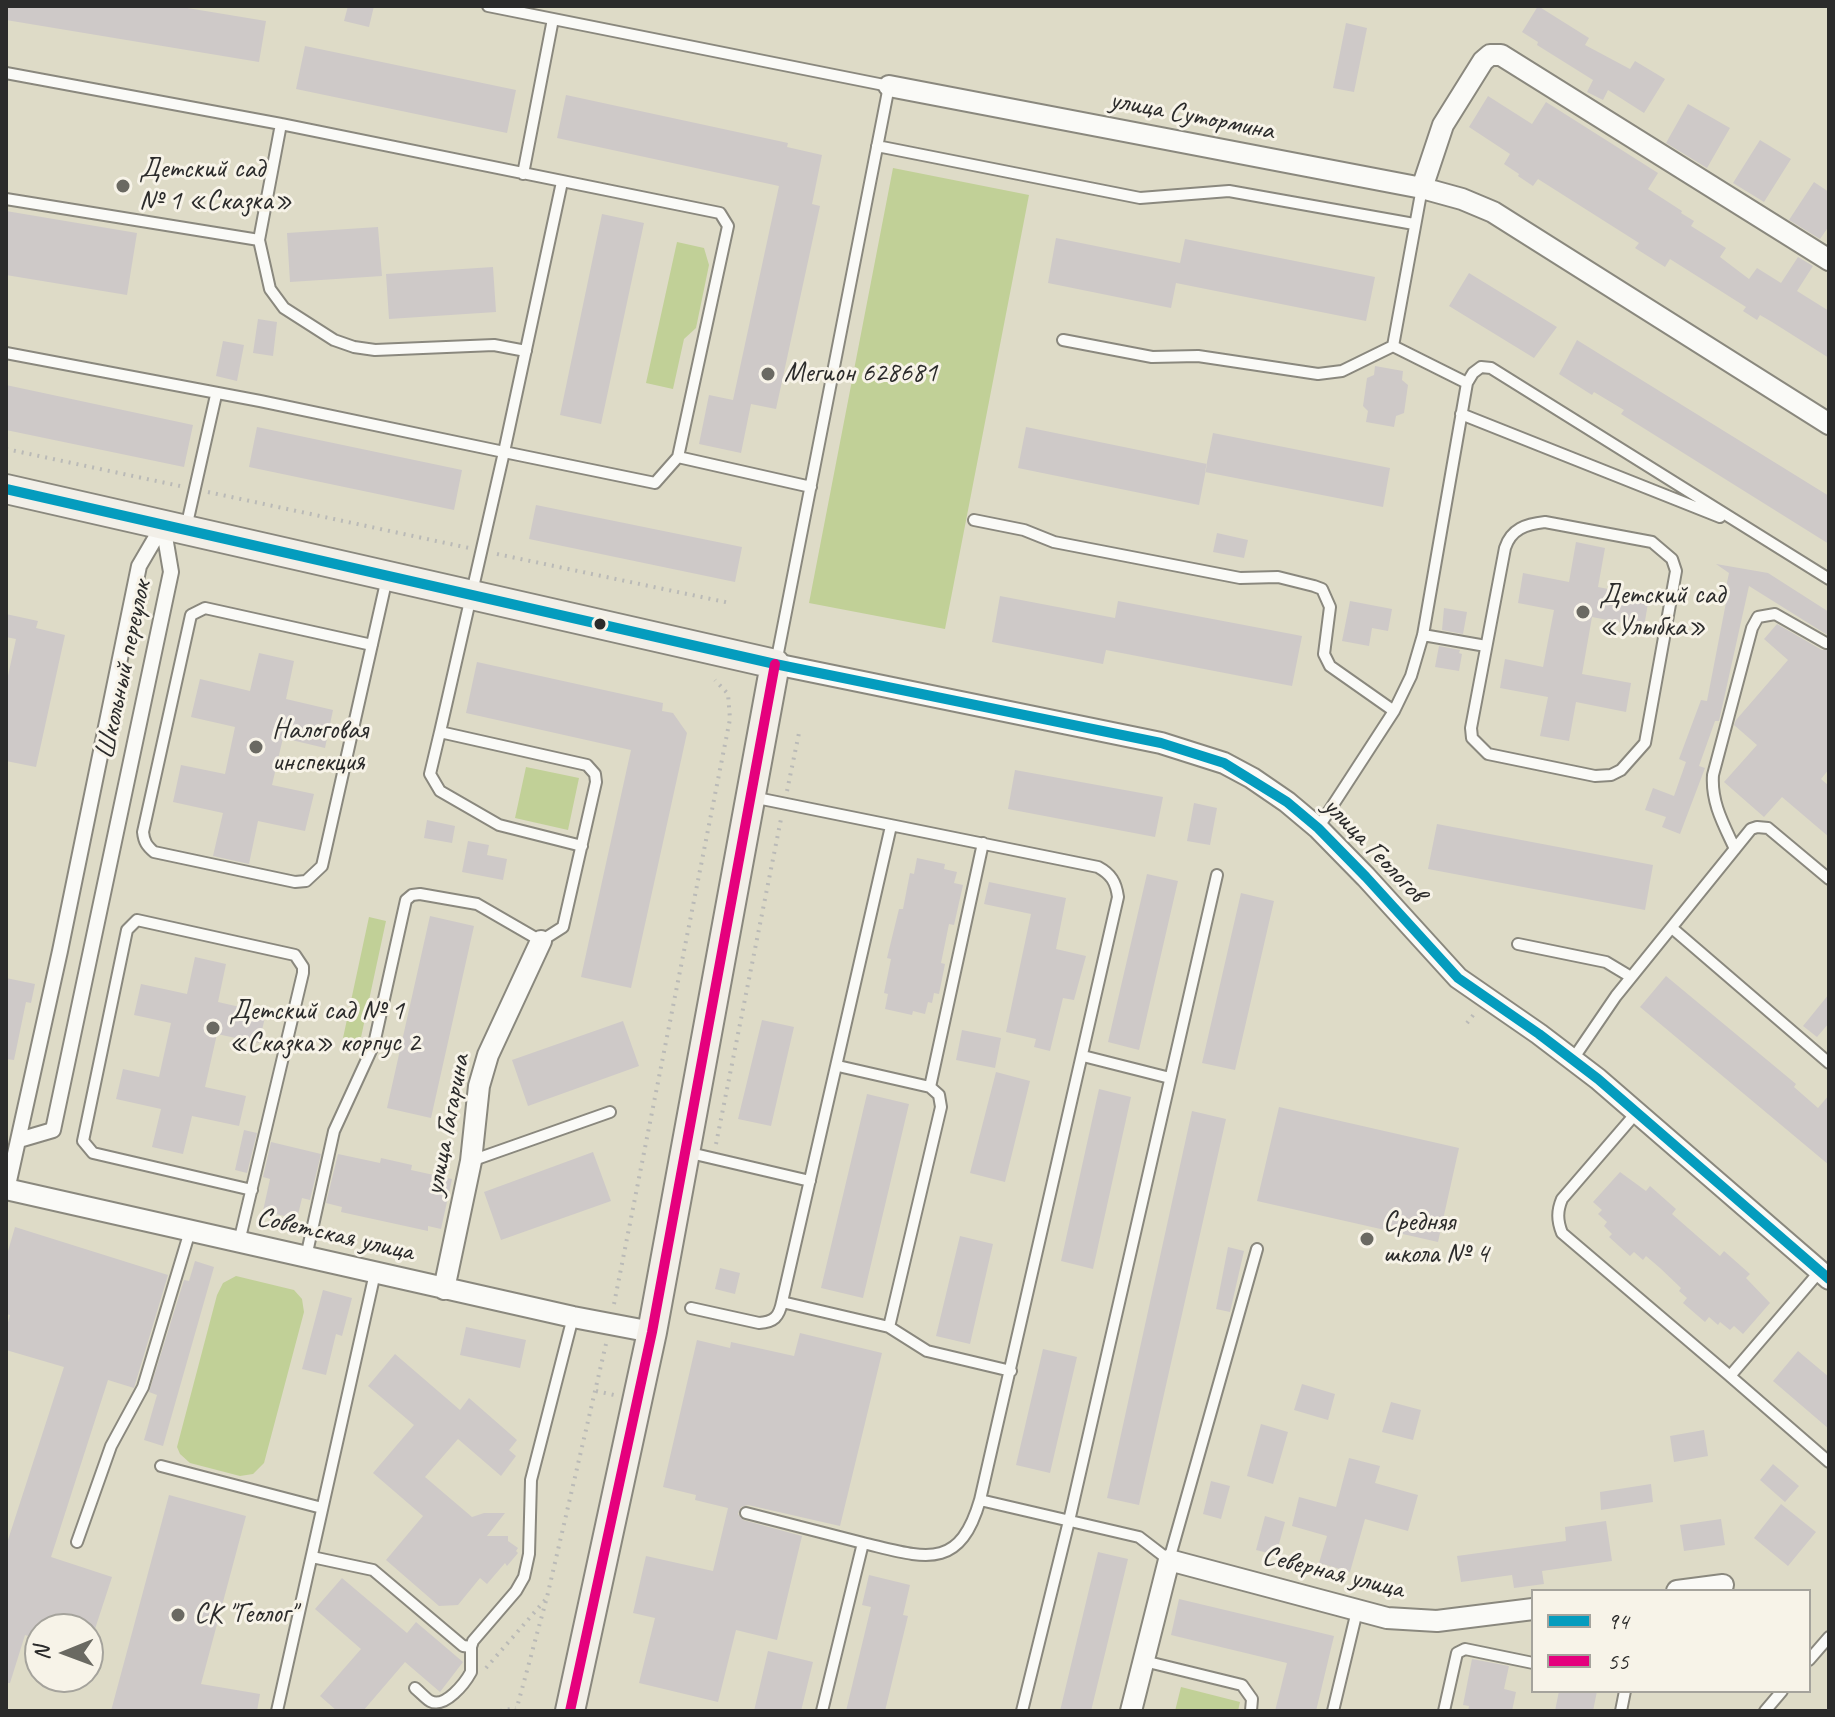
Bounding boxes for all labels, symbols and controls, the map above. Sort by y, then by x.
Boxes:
street label: улица Сутормина [1107,84,1277,148]
place label: Детский сад № 1 «Сказка» [139,153,292,219]
marker: Детский сад № 1 «Сказка» [114,177,132,195]
place label: Мегион 628681 [784,357,937,391]
marker: Мегион 628681 [759,365,777,383]
street label: Школьный переулок [89,578,159,762]
place label: Детский сад «Улыбка» [1599,579,1725,645]
marker: Детский сад «Улыбка» [1574,603,1592,621]
unlabelled marker [592,616,608,632]
place label: Налоговая инспекция [272,714,368,780]
marker: Налоговая инспекция [247,738,265,756]
street label: улица Геологов [1315,790,1433,910]
place label: Детский сад № 1 «Сказка» корпус 2 [229,995,420,1061]
marker: Детский сад № 1 «Сказка» корпус 2 [204,1019,222,1037]
street label: улица Гагарина [418,1052,478,1198]
street label: Советская улица [253,1201,417,1269]
place label: Средняя школа № 4 [1383,1206,1489,1272]
marker: Средняя школа № 4 [1358,1230,1376,1248]
street label: Северная улица [1259,1539,1407,1607]
legend [1531,1589,1811,1693]
place label: СК "Геолог" [194,1598,296,1632]
marker: СК "Геолог" [169,1606,187,1624]
text: 94 [1607,1606,1629,1636]
north arrow [24,1613,104,1693]
text: N [28,1646,56,1660]
text: 55 [1607,1646,1629,1676]

